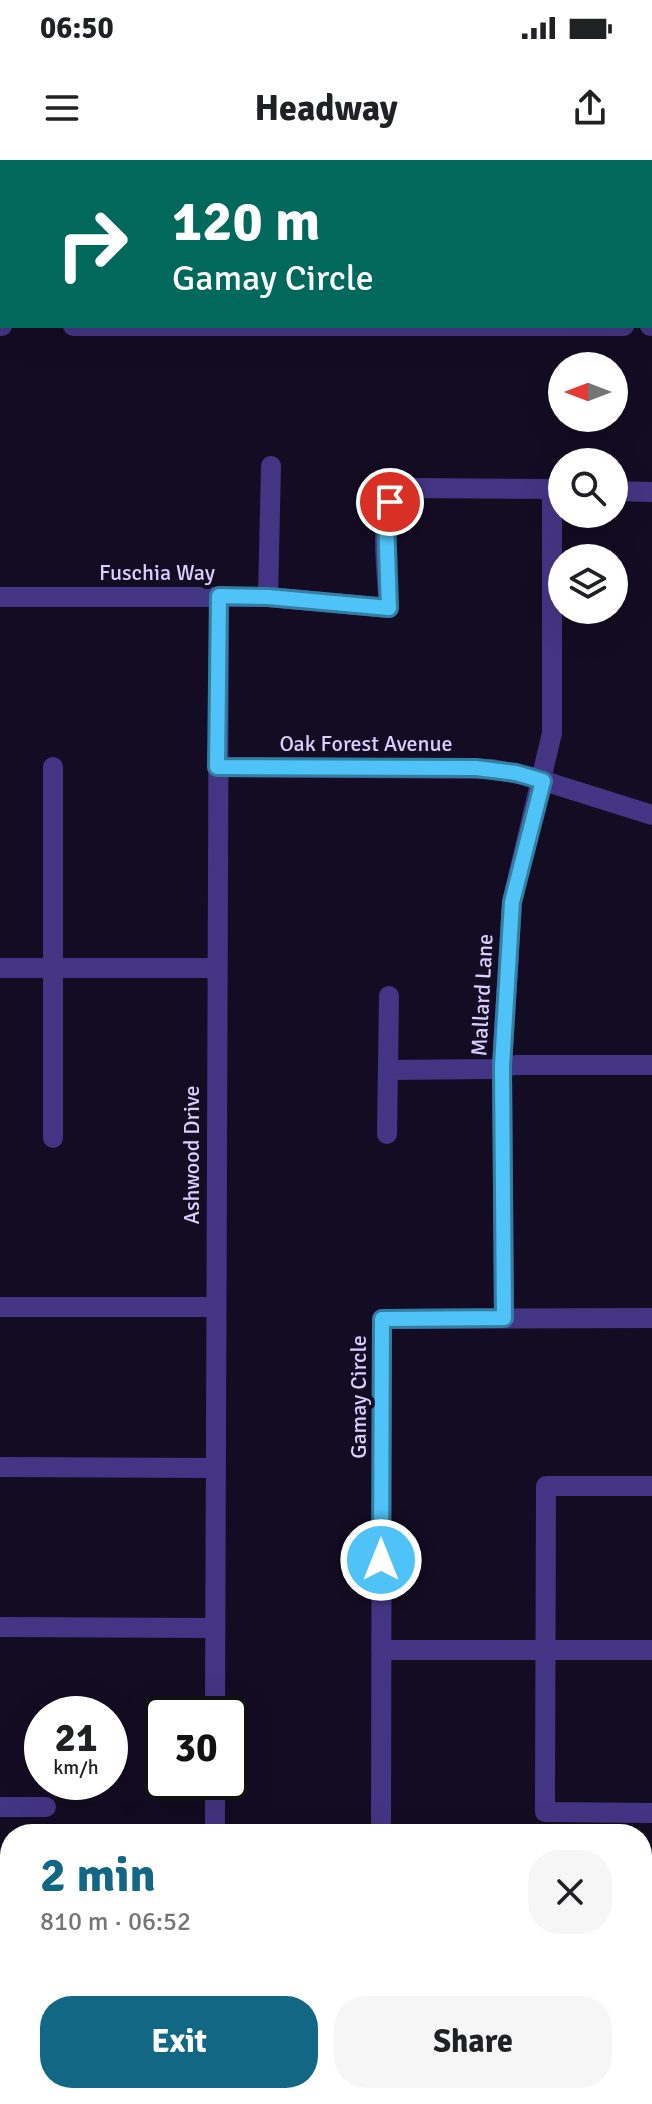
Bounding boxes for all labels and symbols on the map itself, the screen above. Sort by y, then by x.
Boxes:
north arrow [548,352,628,432]
pin [356,468,424,536]
street label: Fuschia Way [99,559,216,586]
street label: Oak Forest Avenue [279,730,453,757]
street label: Mallard Lane [465,933,499,1057]
street label: Ashwood Drive [178,1086,205,1224]
street label: Gamay Circle [345,1335,372,1459]
position arrow [339,1518,423,1602]
speed limit sign: 30 [144,1696,248,1800]

